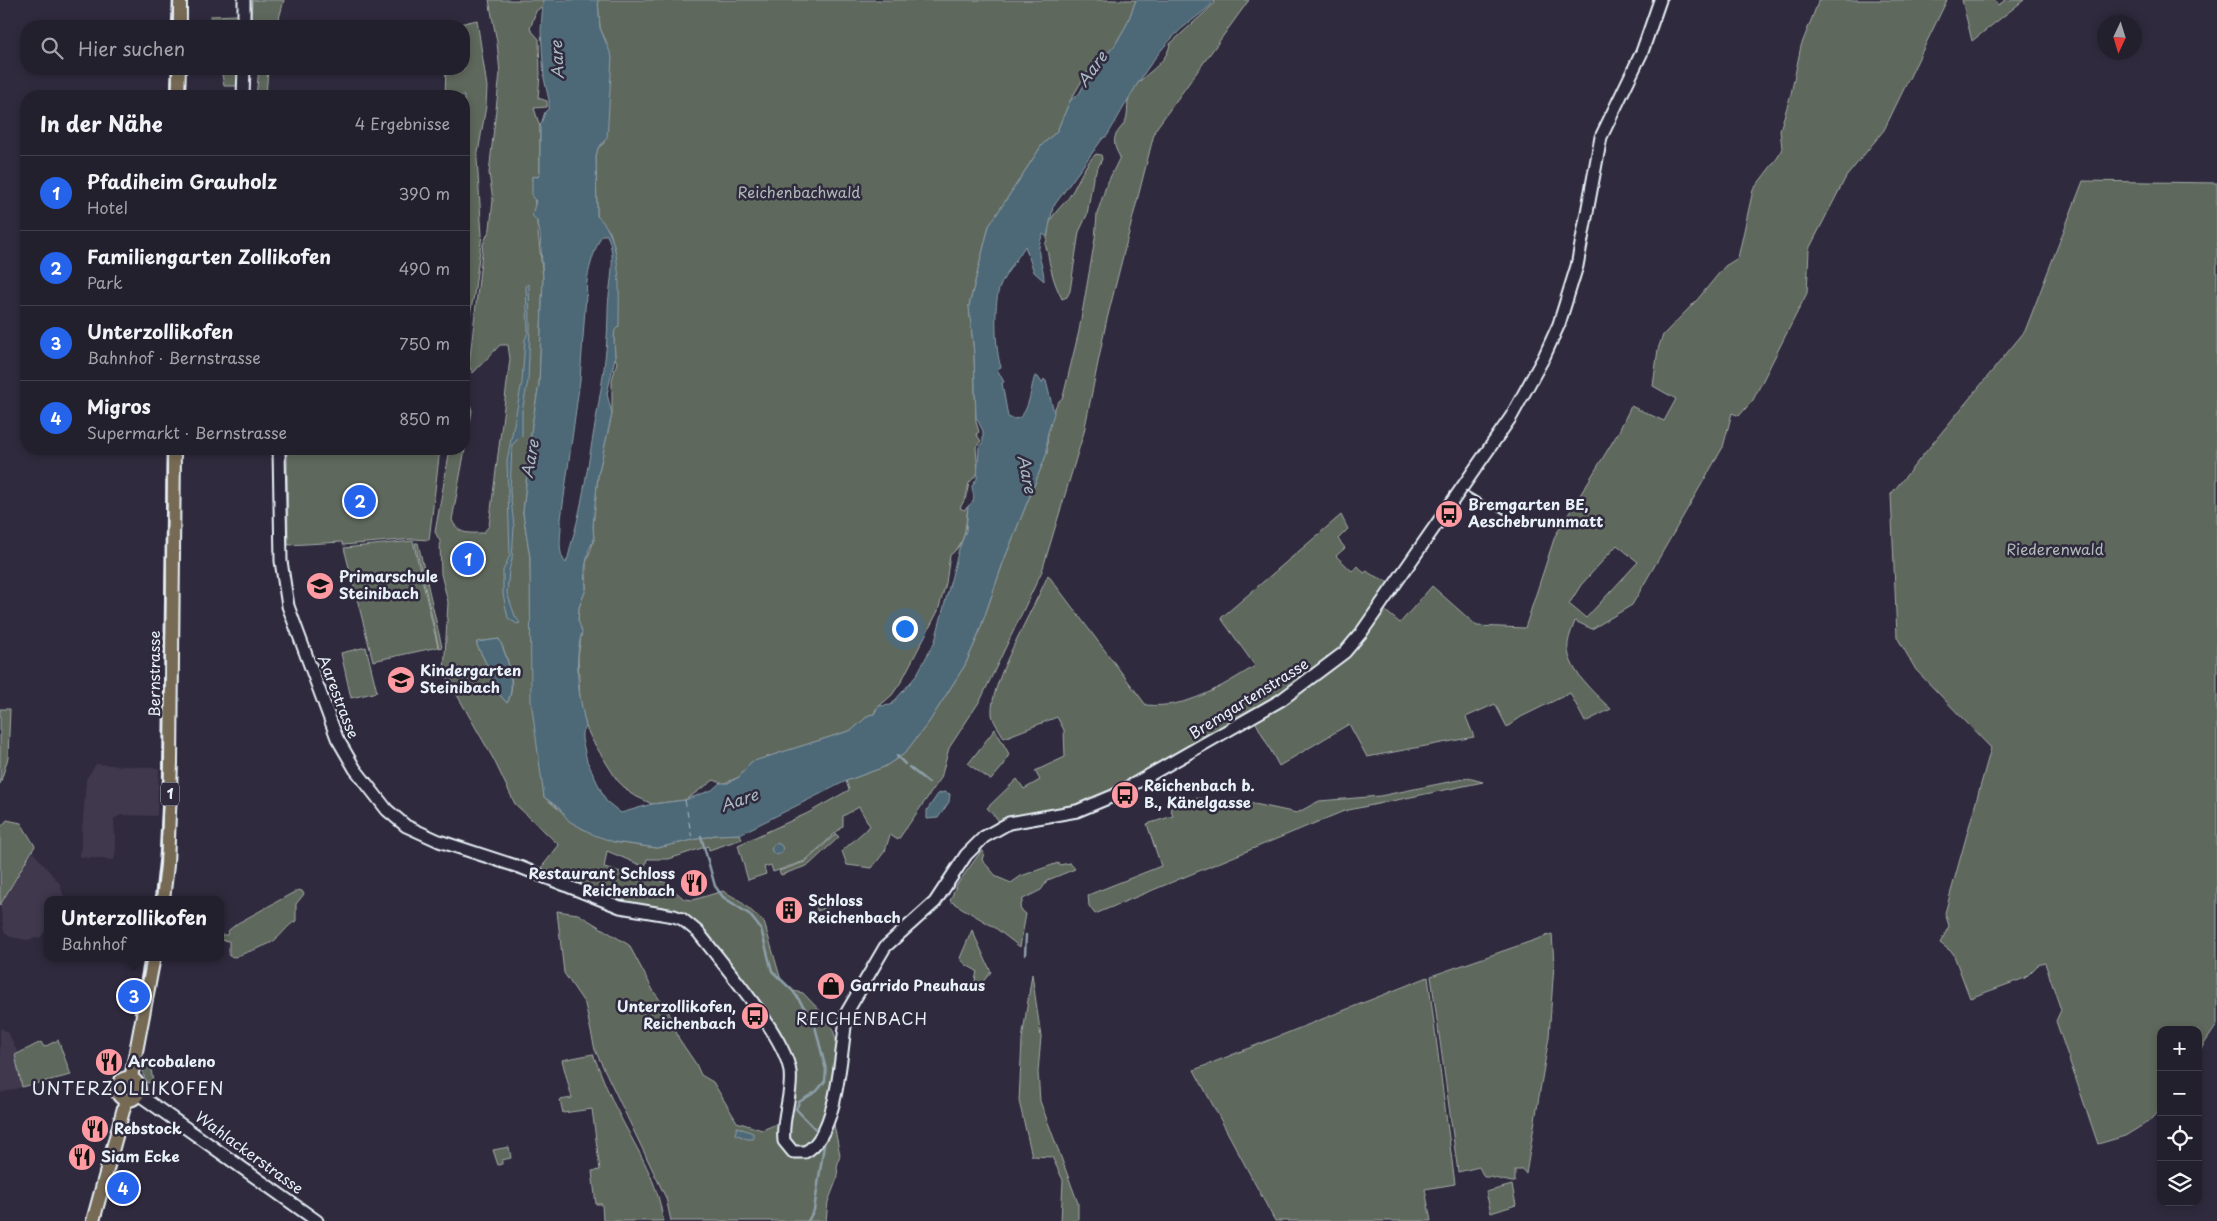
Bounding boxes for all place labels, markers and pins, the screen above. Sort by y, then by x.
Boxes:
pin: 2 [344,482,376,520]
place label: Bremgarten BE, Aeschebrunnmatt [1467,492,1603,532]
bus stop icon: Bremgarten BE, Aeschebrunnmatt [1434,499,1464,529]
pin: 1 [452,540,484,578]
place label: Primarschule Steinibach [339,564,438,604]
school or university icon: Primarschule Steinibach [305,571,335,601]
place label: Kindergarten Steinibach [420,658,521,698]
school or university icon: Kindergarten Steinibach [386,665,416,695]
place label: Reichenbach b. B., Känelgasse [1144,773,1255,813]
bus stop icon: Reichenbach b. B., Känelgasse [1110,780,1140,810]
place label: Restaurant Schloss Reichenbach [528,861,675,901]
restaurant icon: Restaurant Schloss Reichenbach [679,868,709,898]
place label: Schloss Reichenbach [808,888,901,928]
building icon: Schloss Reichenbach [774,895,804,925]
shop icon: Garrido Pneuhaus [816,971,846,1001]
place label: Garrido Pneuhaus [850,973,985,996]
pin: 3 [118,977,150,1015]
place label: Unterzollikofen, Reichenbach [617,994,736,1034]
bus stop icon: Unterzollikofen, Reichenbach [740,1001,770,1031]
restaurant icon: Arcobaleno [94,1047,124,1077]
place label: Arcobaleno [128,1049,215,1072]
restaurant icon: Rebstock [80,1114,110,1144]
place label: Rebstock [114,1116,182,1139]
restaurant icon: Siam Ecke [67,1142,97,1172]
place label: Siam Ecke [101,1144,180,1167]
pin: 4 [107,1169,139,1207]

